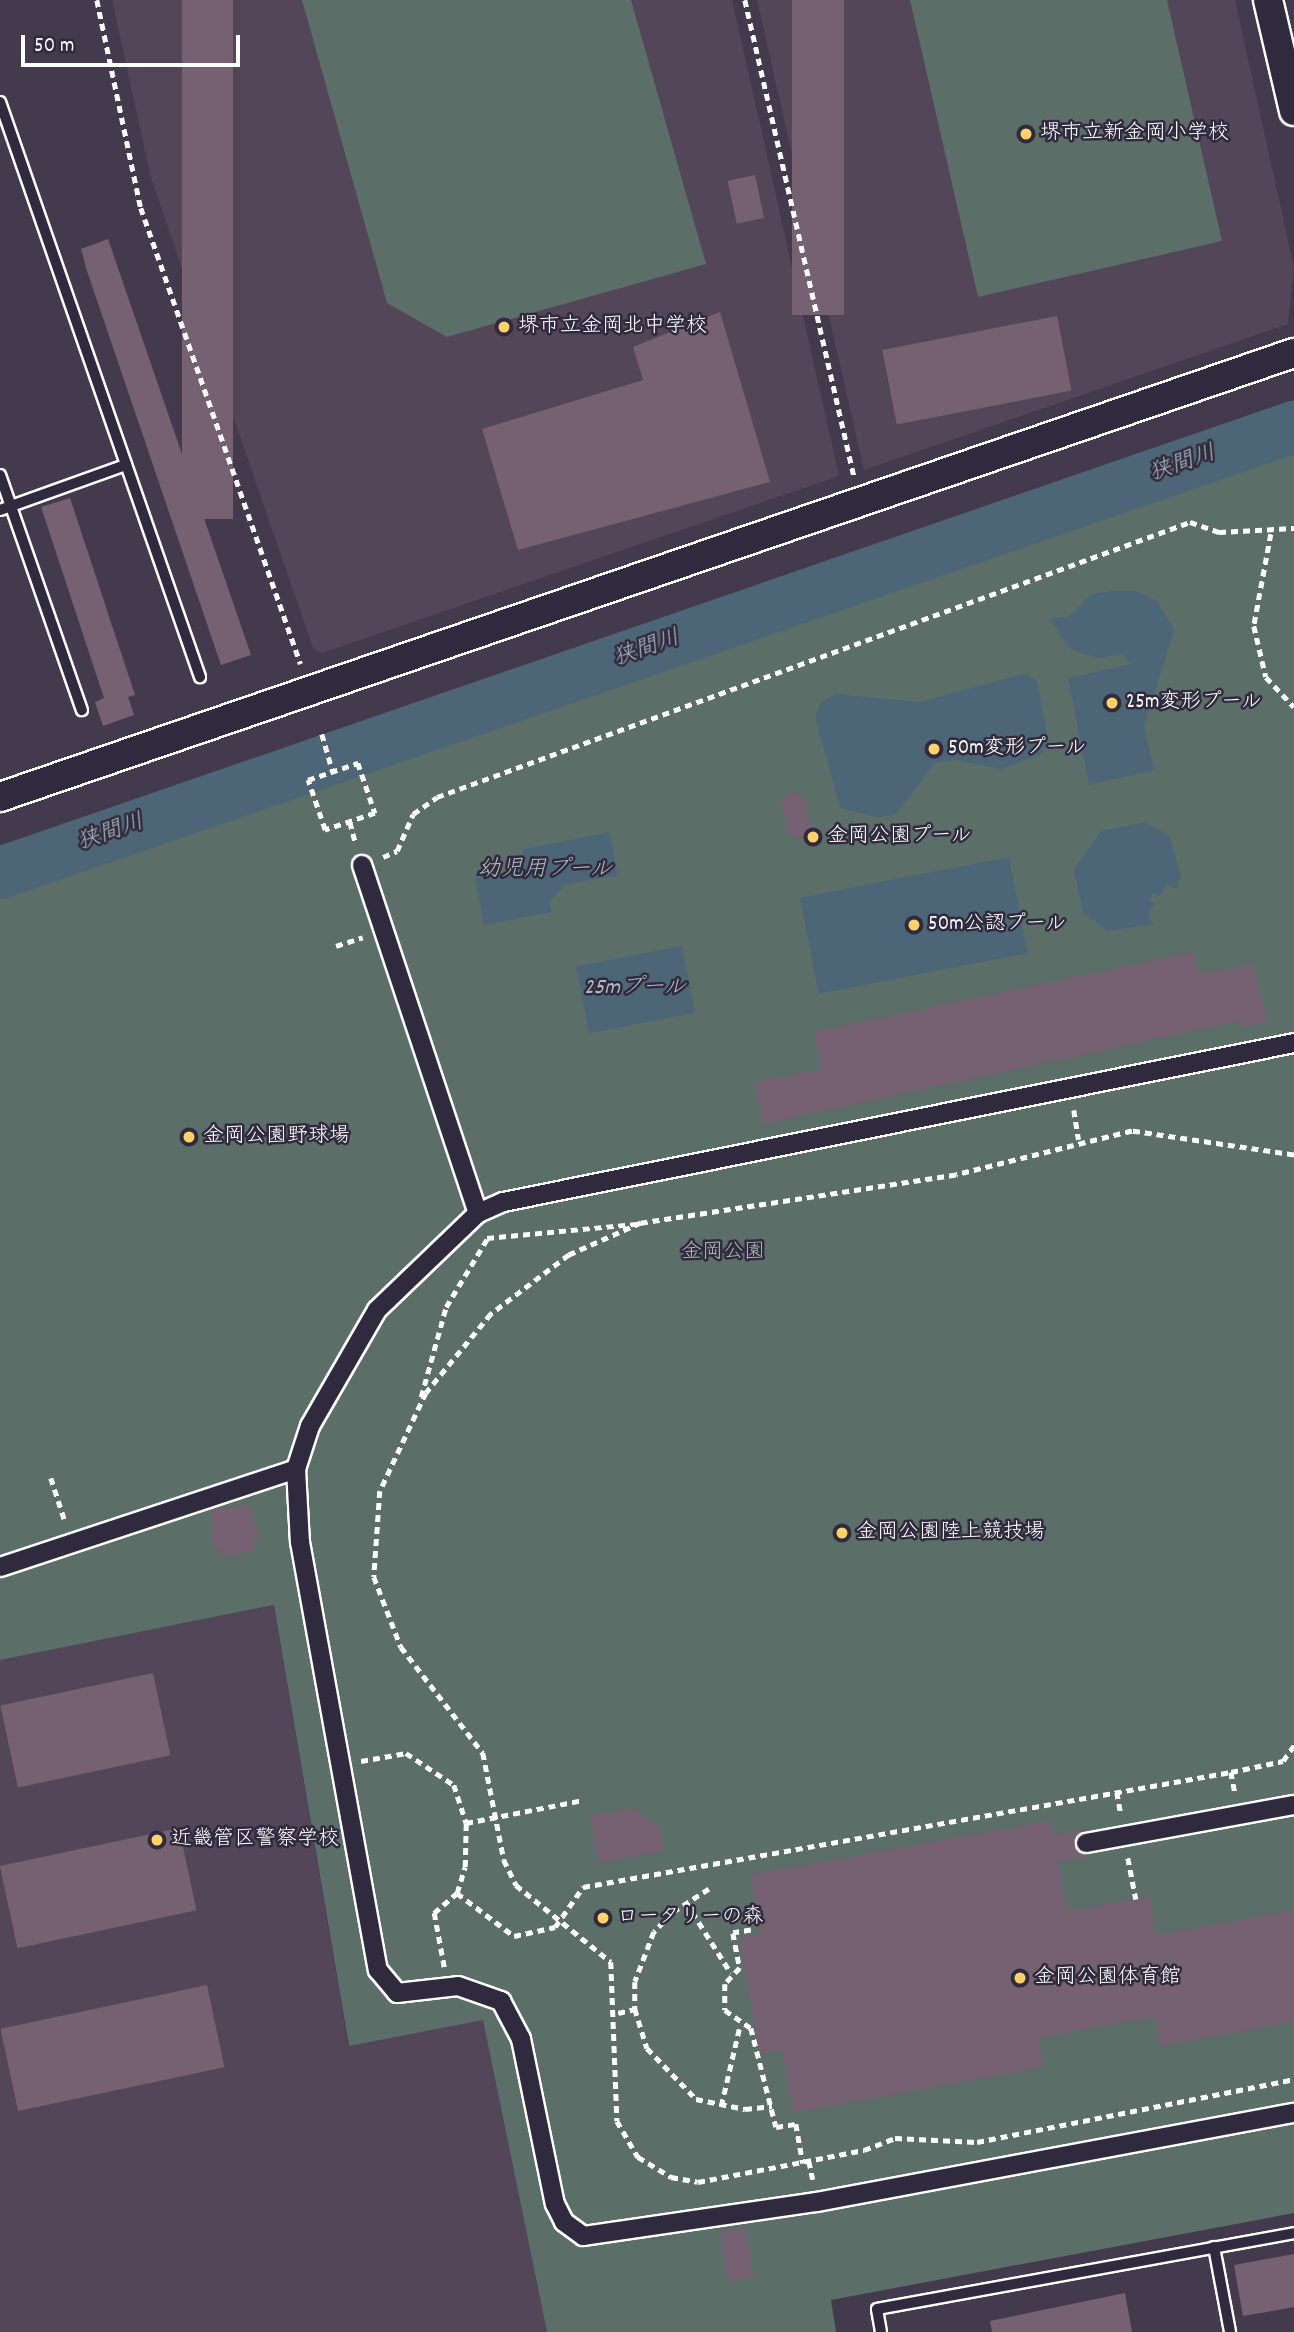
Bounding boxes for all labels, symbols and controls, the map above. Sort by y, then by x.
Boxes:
scale bar [24,21,243,65]
text: 50 m [34,32,74,62]
place label: 堺市立新金岡小学校 [1040,121,1229,147]
marker: 堺市立新金岡小学校 [1018,126,1034,142]
place label: 堺市立金岡北中学校 [518,314,707,340]
marker: 堺市立金岡北中学校 [496,319,512,335]
water label: 狭間川 [1146,441,1220,489]
water label: 狭間川 [610,626,684,674]
place label: 25m変形プール [1126,690,1263,716]
marker: 25m変形プール [1104,695,1120,711]
place label: 50m変形プール [948,736,1087,762]
marker: 50m変形プール [926,741,942,757]
water label: 狭間川 [74,810,148,858]
place label: 金岡公園プール [827,824,973,850]
marker: 金岡公園プール [805,829,821,845]
water label: 幼児用プール [477,857,613,885]
place label: 50m公認プール [928,912,1067,938]
marker: 50m公認プール [906,917,922,933]
water label: 25mプール [583,975,687,1003]
place label: 金岡公園野球場 [203,1124,350,1150]
marker: 金岡公園野球場 [181,1129,197,1145]
park label: 金岡公園 [681,1240,765,1266]
place label: 金岡公園陸上競技場 [856,1520,1045,1546]
marker: 金岡公園陸上競技場 [834,1525,850,1541]
place label: 近畿管区警察学校 [171,1827,339,1853]
marker: 近畿管区警察学校 [149,1832,165,1848]
place label: ロータリーの森 [617,1905,764,1931]
marker: ロータリーの森 [595,1910,611,1926]
place label: 金岡公園体育館 [1034,1965,1181,1991]
marker: 金岡公園体育館 [1012,1970,1028,1986]

